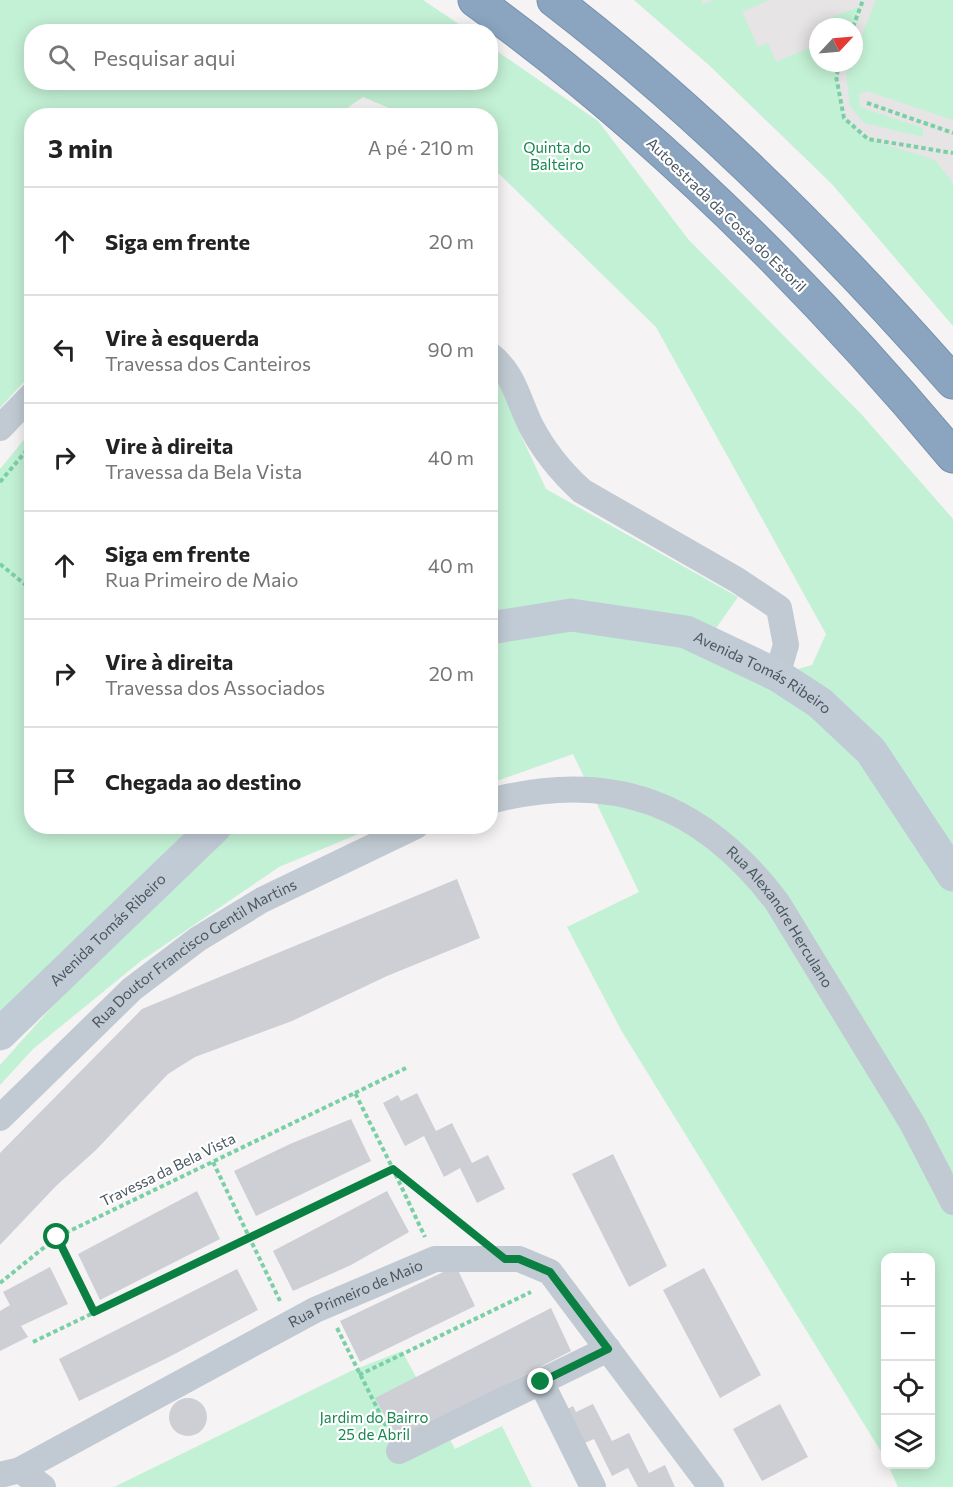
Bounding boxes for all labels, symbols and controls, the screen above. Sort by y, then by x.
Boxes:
north arrow [809,18,863,72]
search box [24,24,498,90]
icon: search [45,41,78,74]
text: Pesquisar aqui [93,44,236,71]
text: 3 min [48,132,113,163]
street label: Autoestrada da Costa do Estoril [643,133,810,295]
text: A pé · 210 m [368,135,474,159]
park label: Quinta do Balteiro [523,138,591,173]
icon: ahead [48,225,81,258]
text: Siga em frente [105,228,250,255]
text: 20 m [429,229,474,253]
text: Vire à esquerda [105,324,259,351]
icon: left [48,333,81,366]
text: 90 m [428,337,474,361]
text: Travessa dos Canteiros [105,351,311,375]
text: Vire à direita [105,432,233,459]
icon: right [48,441,81,474]
text: 40 m [428,445,474,469]
text: Travessa da Bela Vista [105,459,302,483]
text: Siga em frente [105,540,250,567]
icon: ahead [48,549,81,582]
text: 40 m [428,553,474,577]
text: Rua Primeiro de Maio [105,567,298,591]
street label: Avenida Tomás Ribeiro [691,627,836,717]
text: Vire à direita [105,648,233,675]
icon: right [48,657,81,690]
text: 20 m [429,661,474,685]
text: Travessa dos Associados [105,675,325,699]
icon: arrive [48,765,81,798]
text: Chegada ao destino [105,768,301,795]
street label: Rua Alexandre Herculano [723,842,837,991]
street label: Avenida Tomás Ribeiro [46,869,169,989]
street label: Rua Doutor Francisco Gentil Martins [88,875,299,1031]
street label: Travessa da Bela Vista [97,1129,238,1210]
route start [43,1223,69,1249]
map controls [881,1253,935,1469]
button: + [881,1253,935,1307]
street label: Rua Primeiro de Maio [285,1255,425,1331]
button: − [881,1307,935,1361]
button: locate [881,1361,935,1415]
route end [527,1368,553,1394]
park label: Jardim do Bairro 25 de Abril [320,1408,429,1443]
button: layers [881,1415,935,1469]

